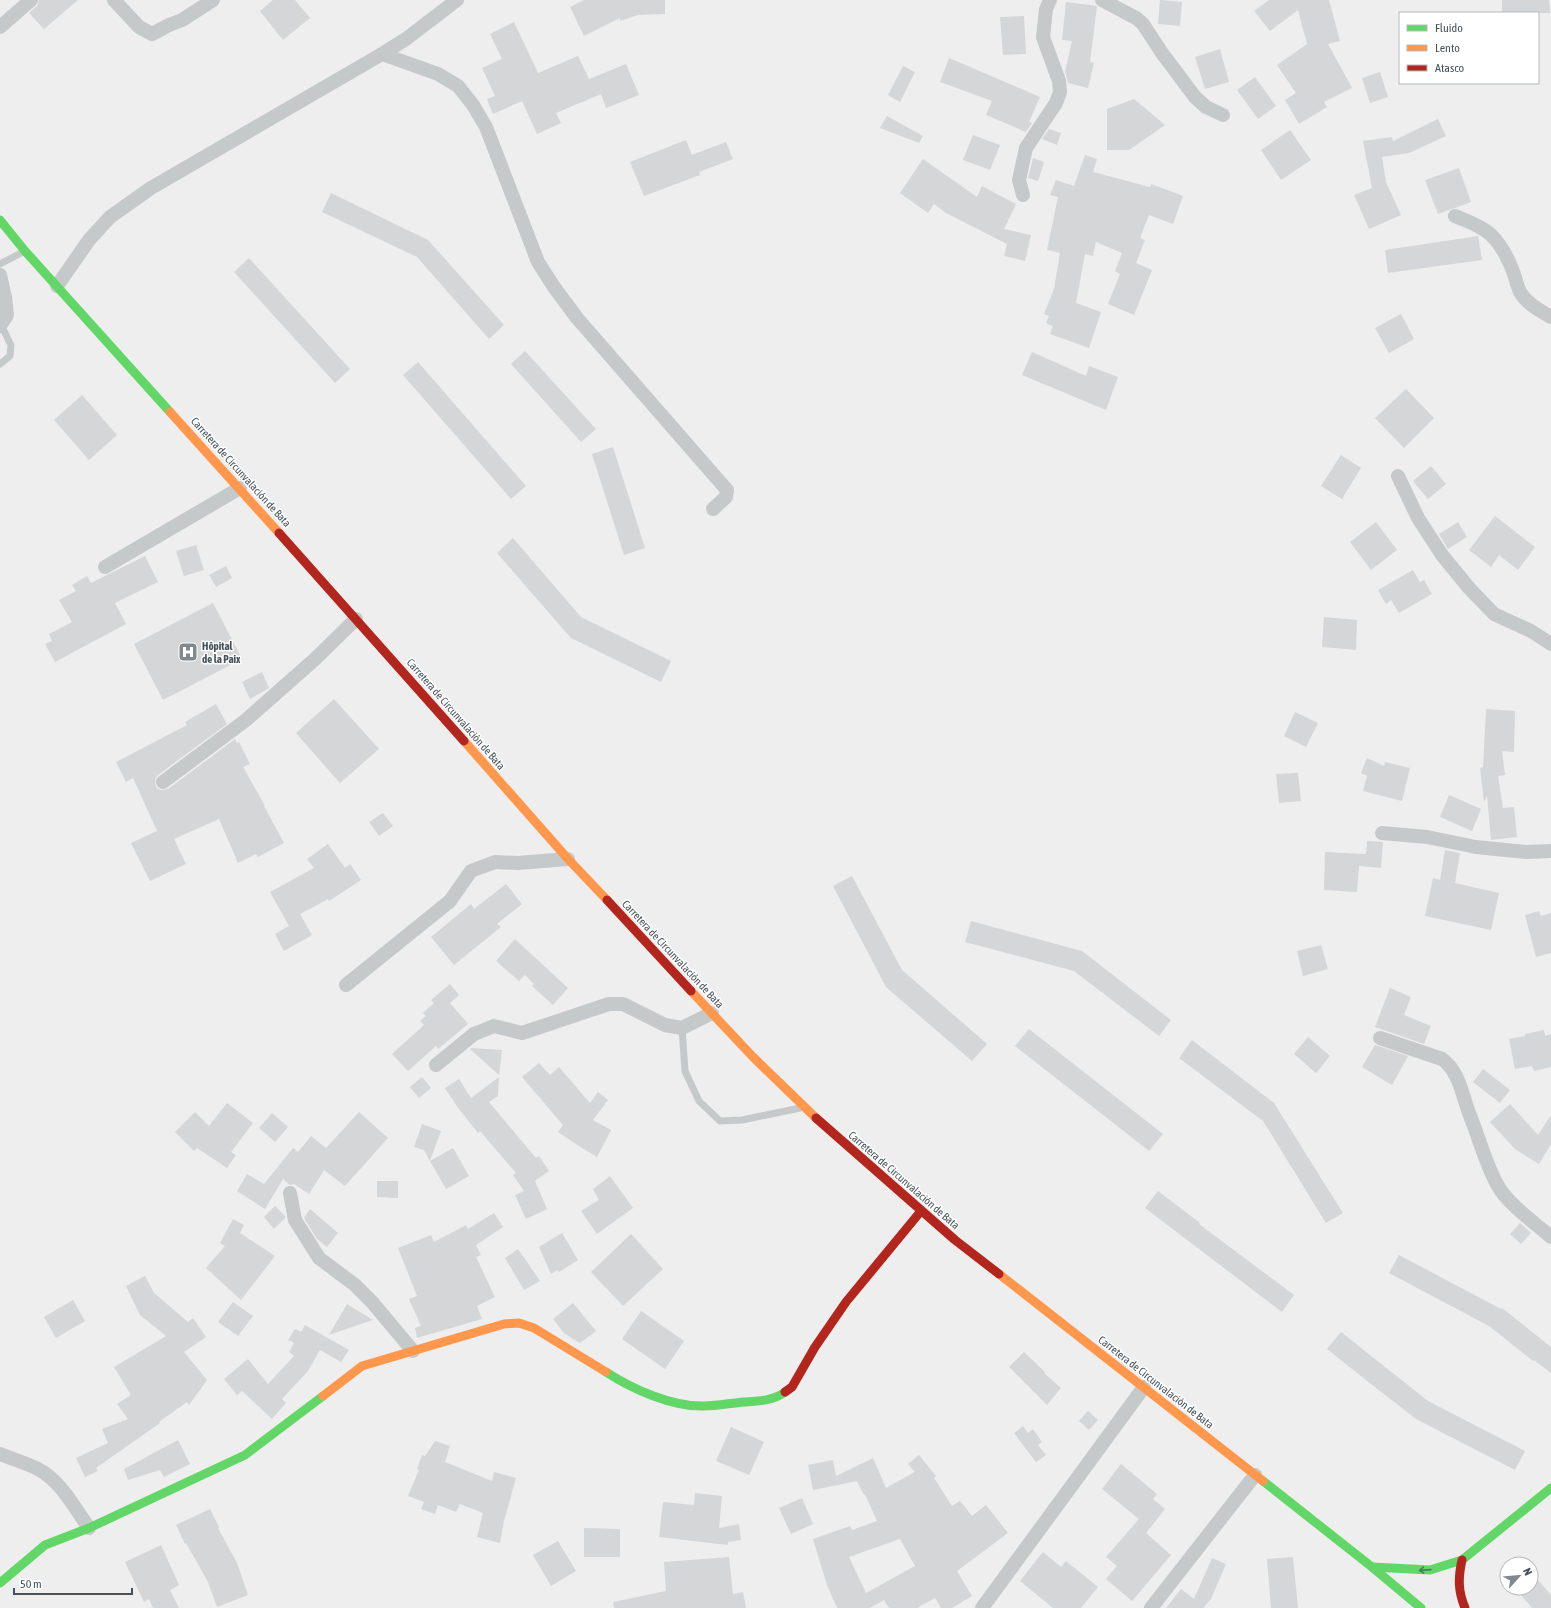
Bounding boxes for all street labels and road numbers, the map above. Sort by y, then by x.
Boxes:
street label: Carretera de Circunvalación de Bata [189,415,293,529]
street label: Carretera de Circunvalación de Bata [405,656,507,772]
street label: Carretera de Circunvalación de Bata [620,898,726,1010]
street label: Carretera de Circunvalación de Bata [846,1129,962,1231]
street label: Carretera de Circunvalación de Bata [1096,1333,1216,1431]

